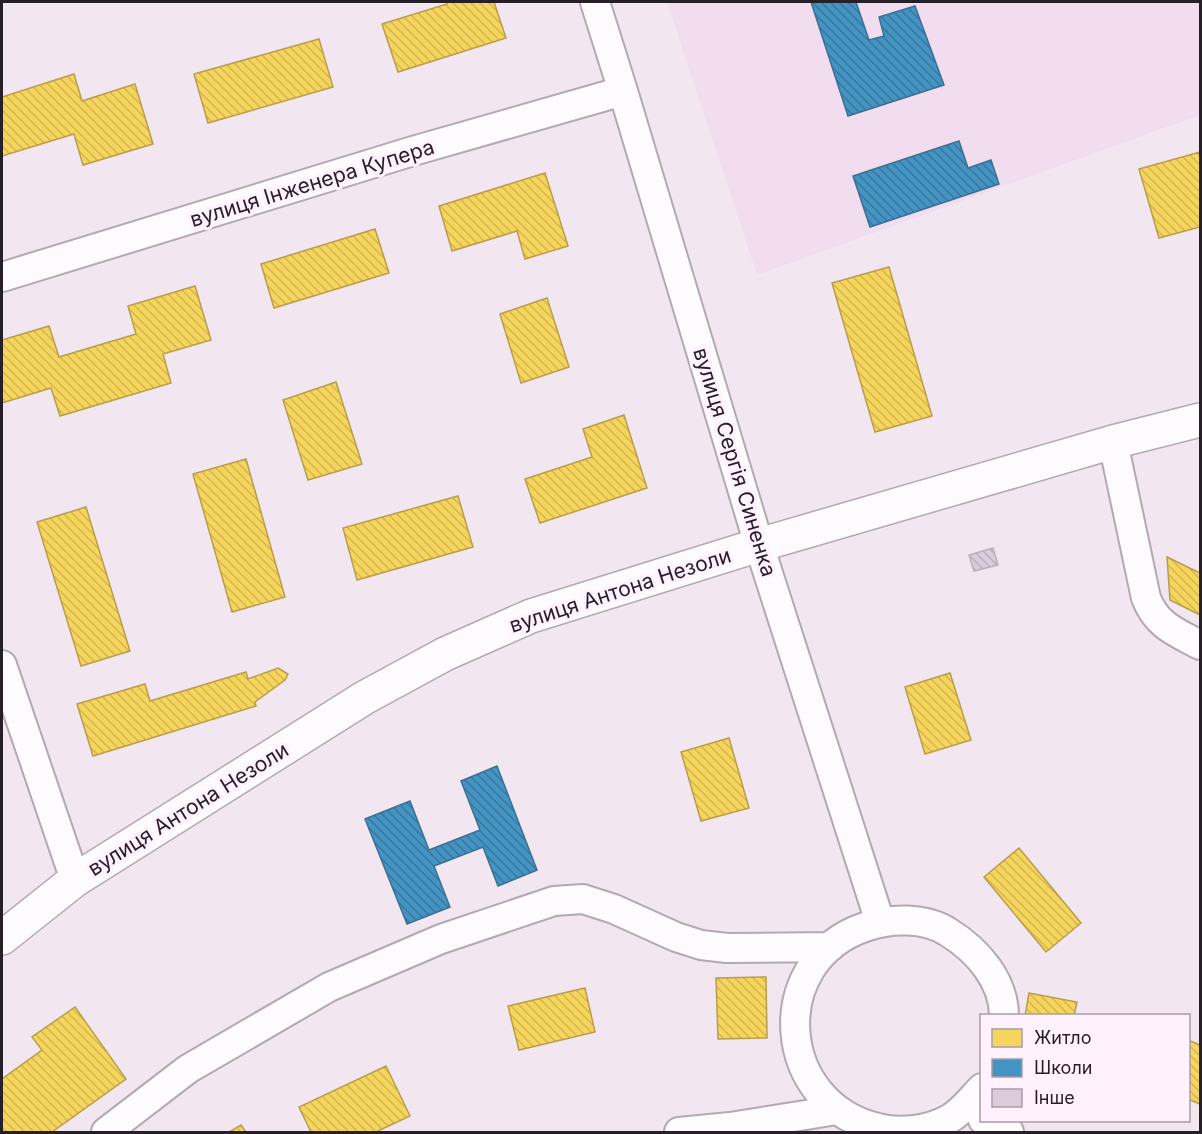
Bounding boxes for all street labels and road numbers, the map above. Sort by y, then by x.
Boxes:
street label: вулиця Інженера Купера [187,134,437,232]
street label: вулиця Сергія Синенка [688,345,782,579]
street label: вулиця Антона Незоли [506,542,734,638]
street label: вулиця Антона Незоли [83,737,293,881]

